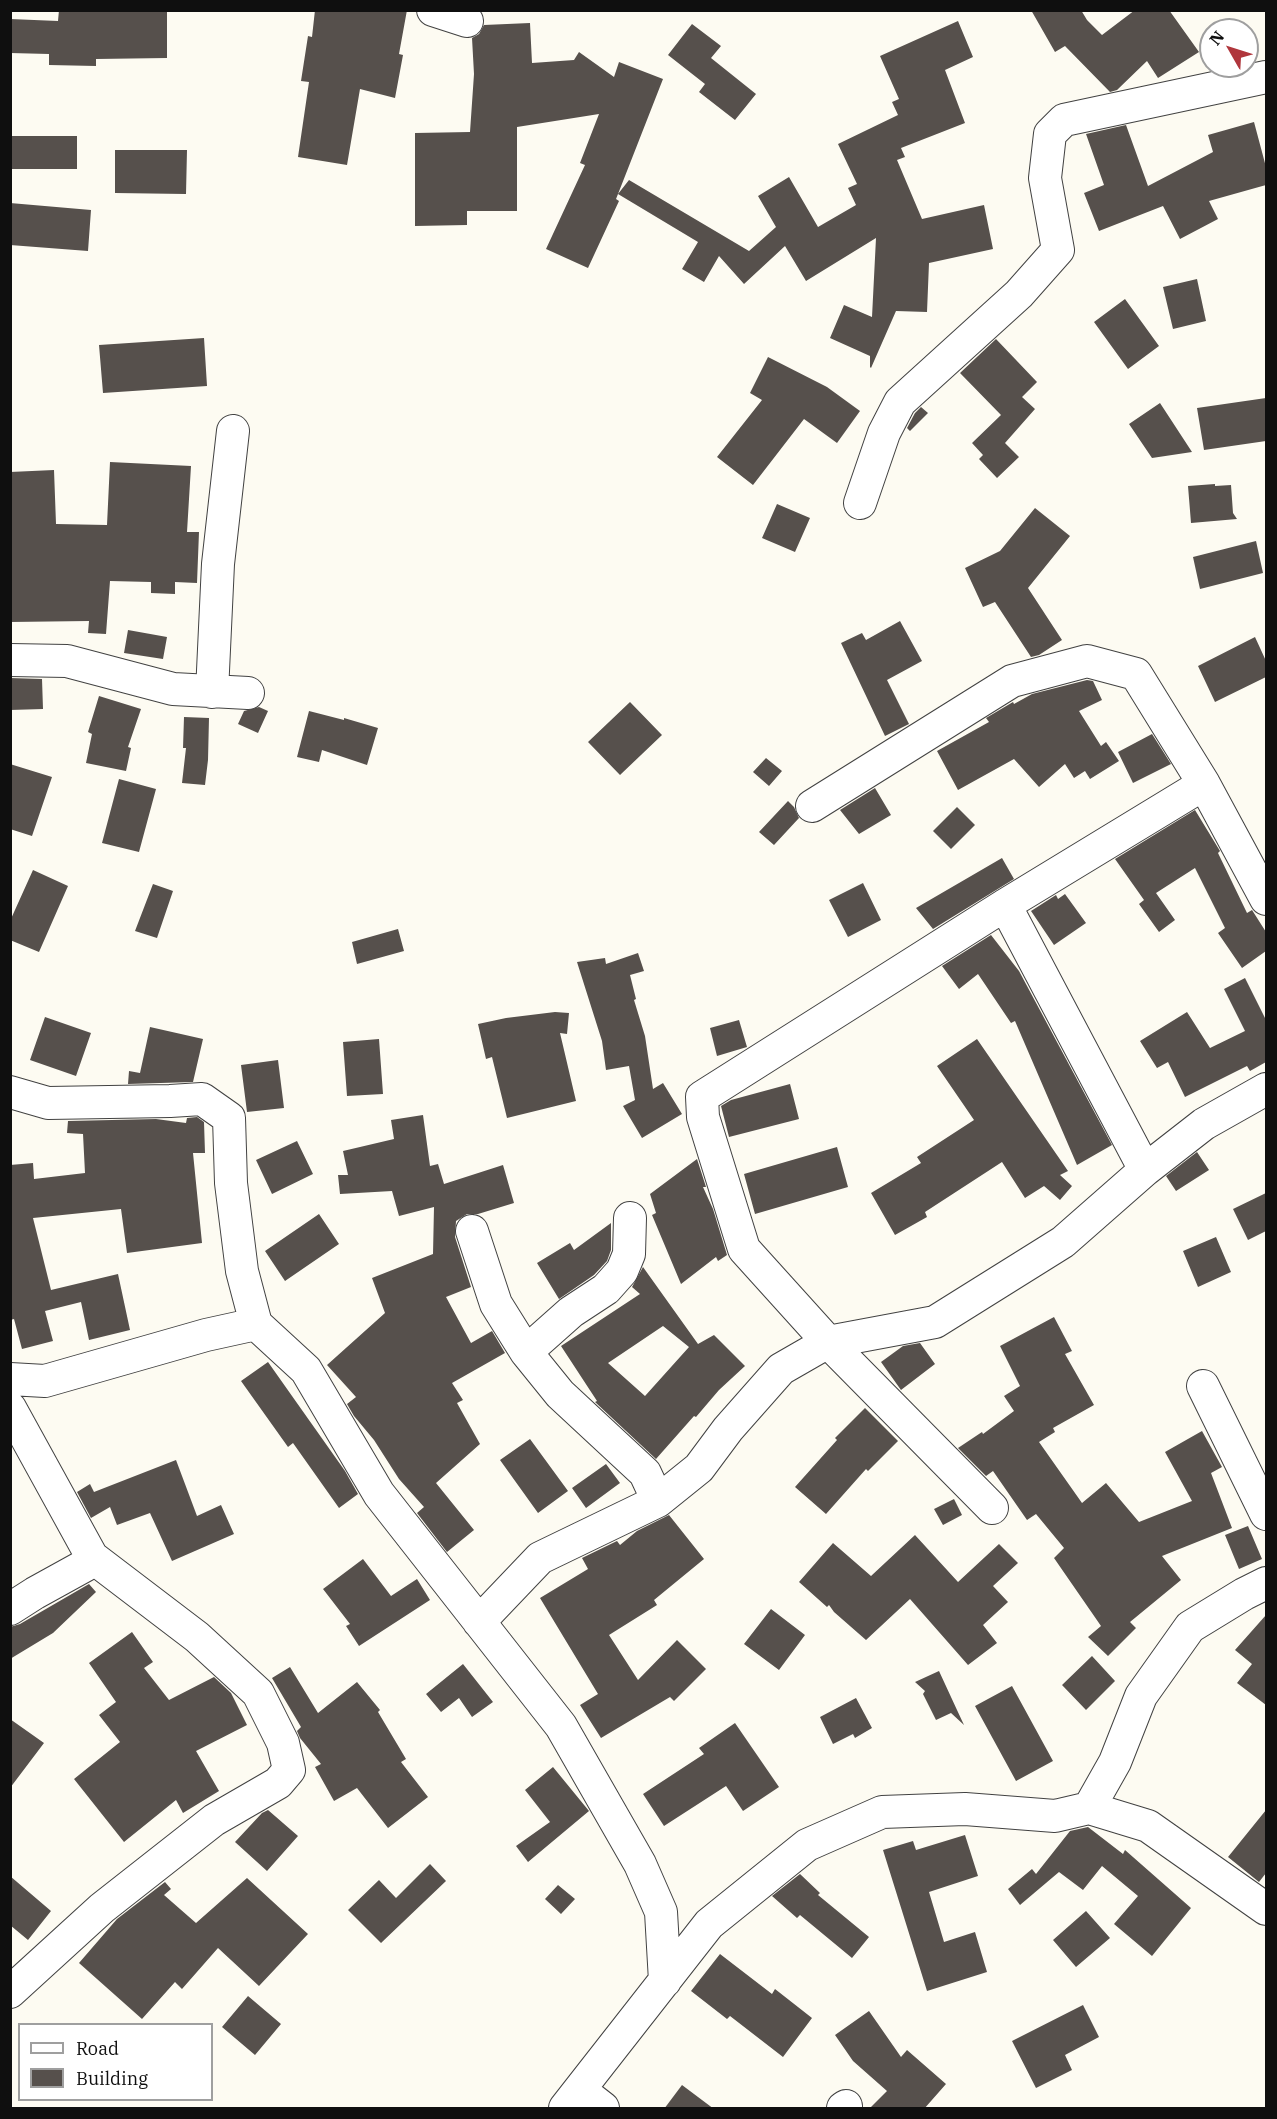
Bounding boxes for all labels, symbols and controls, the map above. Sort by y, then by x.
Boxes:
north arrow [1199,18,1259,78]
text: N [1205,27,1228,49]
legend [18,2023,213,2101]
text: Road [76,2037,119,2060]
text: Building [76,2067,148,2090]

